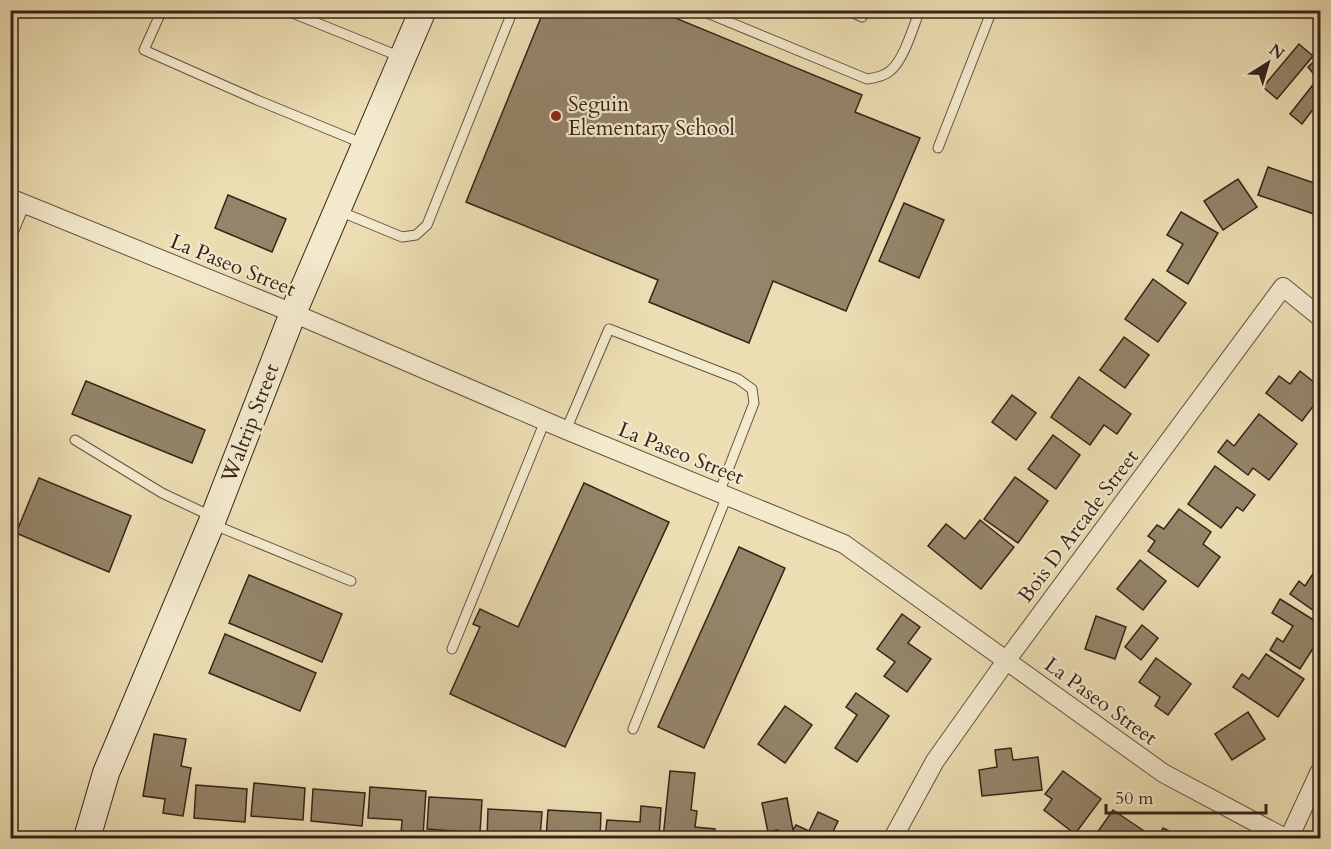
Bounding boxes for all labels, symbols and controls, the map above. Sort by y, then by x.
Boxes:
north arrow [1238,33,1298,93]
text: N [1264,39,1289,65]
place label: Seguin Elementary School [568,90,735,143]
marker: Seguin Elementary School [549,109,563,123]
street label: La Paseo Street [166,227,300,304]
street label: Waltrip Street [214,359,287,488]
street label: La Paseo Street [614,415,748,492]
street label: Bois D Arcade Street [1011,443,1146,609]
street label: La Paseo Street [1038,651,1163,752]
scale bar [1106,777,1266,815]
text: 50 m [1115,786,1154,811]

